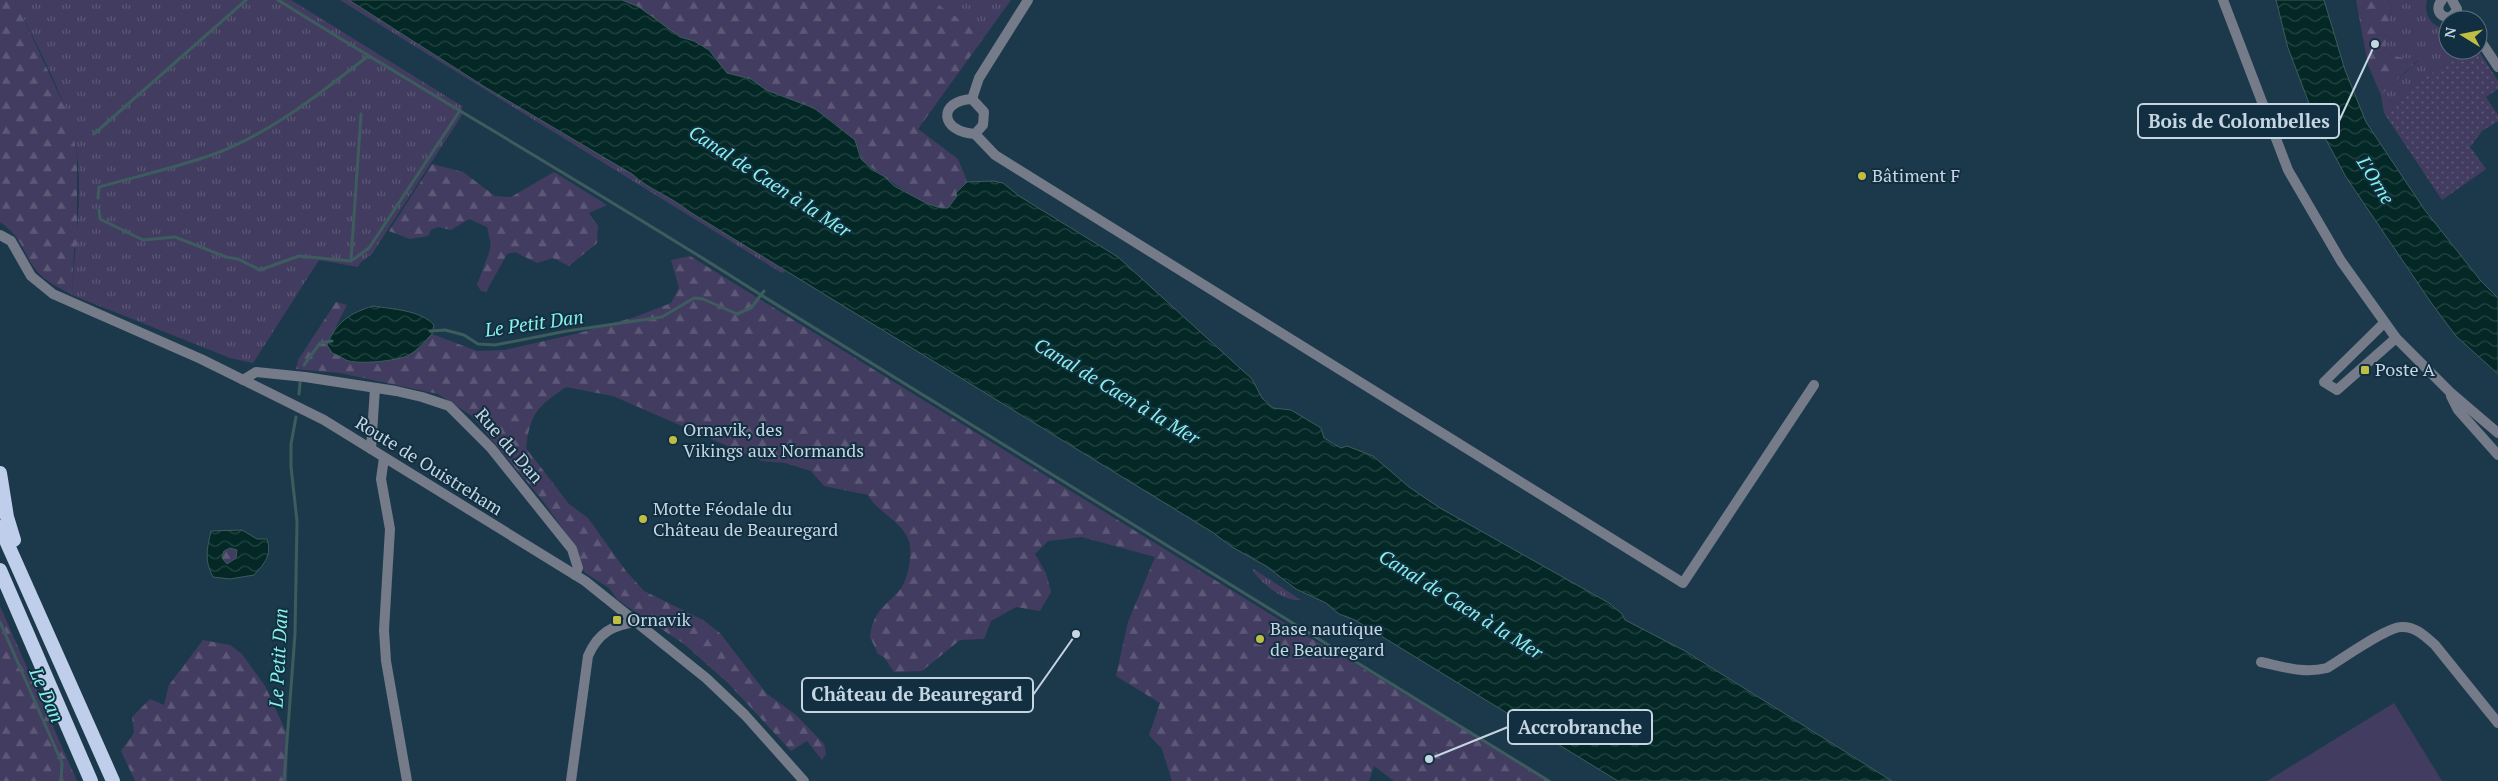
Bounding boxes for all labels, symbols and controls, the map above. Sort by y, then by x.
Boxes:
north arrow [2438,10,2488,60]
text: N [2439,25,2460,40]
callout: Bois de Colombelles [2138,104,2339,138]
text: Bois de Colombelles [2148,108,2330,133]
water label: Canal de Caen à la Mer [684,119,857,243]
water label: L'Orne [2351,150,2401,209]
place label: Bâtiment F [1872,163,1960,187]
marker: Bâtiment F [1856,170,1868,182]
water label: Le Petit Dan [482,303,585,342]
water label: Canal de Caen à la Mer [1030,331,1205,450]
place label: Poste A [2375,357,2436,381]
marker: Poste A [2359,364,2371,376]
street label: Rue du Dan [470,403,549,488]
street label: Route de Ouistreham [351,410,508,521]
place label: Ornavik, des Vikings aux Normands [683,417,864,462]
marker: Ornavik, des Vikings aux Normands [667,434,679,446]
place label: Motte Féodale du Château de Beauregard [653,496,838,541]
marker: Motte Féodale du Château de Beauregard [637,513,649,525]
water label: Canal de Caen à la Mer [1375,543,1548,664]
place label: Ornavik [627,607,692,631]
water label: Le Petit Dan [262,608,293,709]
marker: Ornavik [611,614,623,626]
place label: Base nautique de Beauregard [1270,616,1384,661]
marker: Base nautique de Beauregard [1254,633,1266,645]
water label: Le Dan [24,663,71,726]
callout: Château de Beauregard [802,678,1033,712]
text: Château de Beauregard [811,681,1023,706]
callout: Accrobranche [1508,710,1652,744]
text: Accrobranche [1518,714,1642,739]

